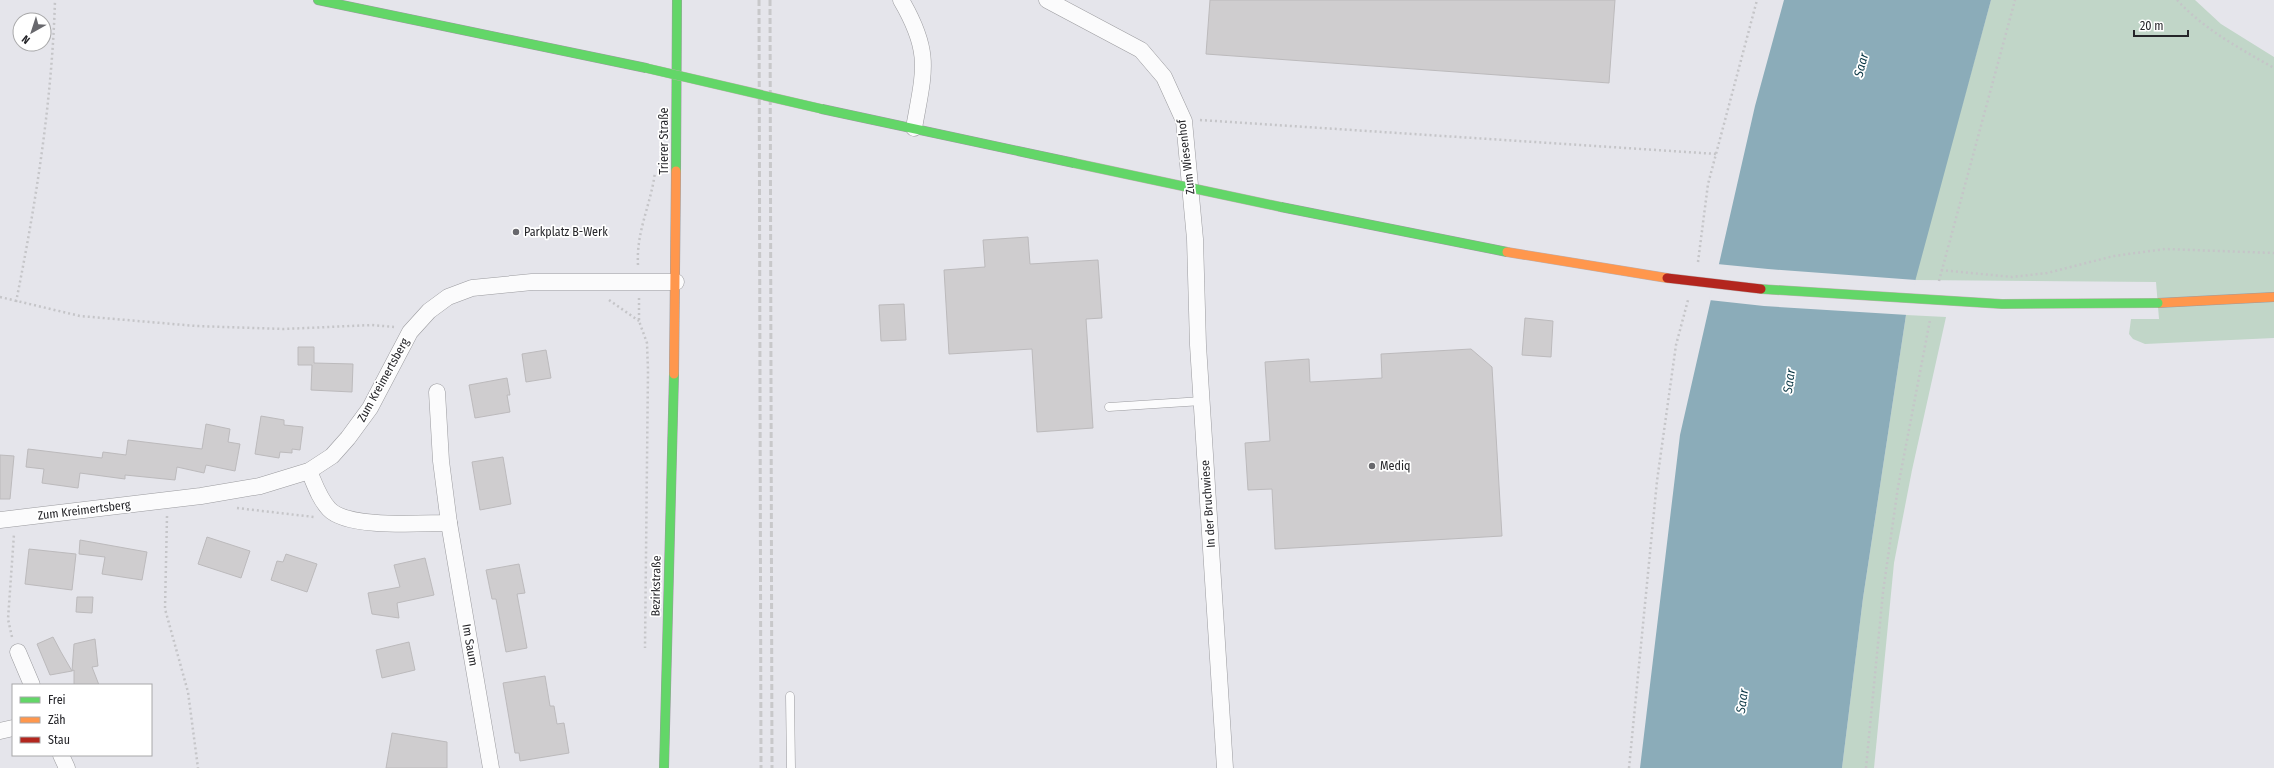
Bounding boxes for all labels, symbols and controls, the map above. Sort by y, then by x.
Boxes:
north arrow [12,12,52,52]
scale bar [2134,12,2188,38]
text: 20 m [2140,19,2164,33]
text: N [19,32,33,47]
water label: Saar [1850,51,1872,80]
street label: Trierer Straße [657,107,671,175]
street label: Zum Wiesenhof [1174,117,1198,195]
place label: Parkplatz B-Werk [524,225,608,239]
marker: Parkplatz B-Werk [511,227,521,237]
street label: Zum Kreimertsberg [354,336,412,424]
water label: Saar [1780,367,1798,395]
place label: Mediq [1380,459,1410,473]
street label: In der Bruchwiese [1198,460,1218,548]
marker: Mediq [1367,461,1377,471]
street label: Zum Kreimertsberg [37,497,131,523]
street label: Bezirkstraße [648,555,664,617]
street label: Im Saum [459,623,481,667]
legend [12,684,152,756]
water label: Saar [1733,687,1751,715]
text: Frei [48,693,66,707]
text: Zäh [48,713,66,727]
text: Stau [48,733,70,747]

